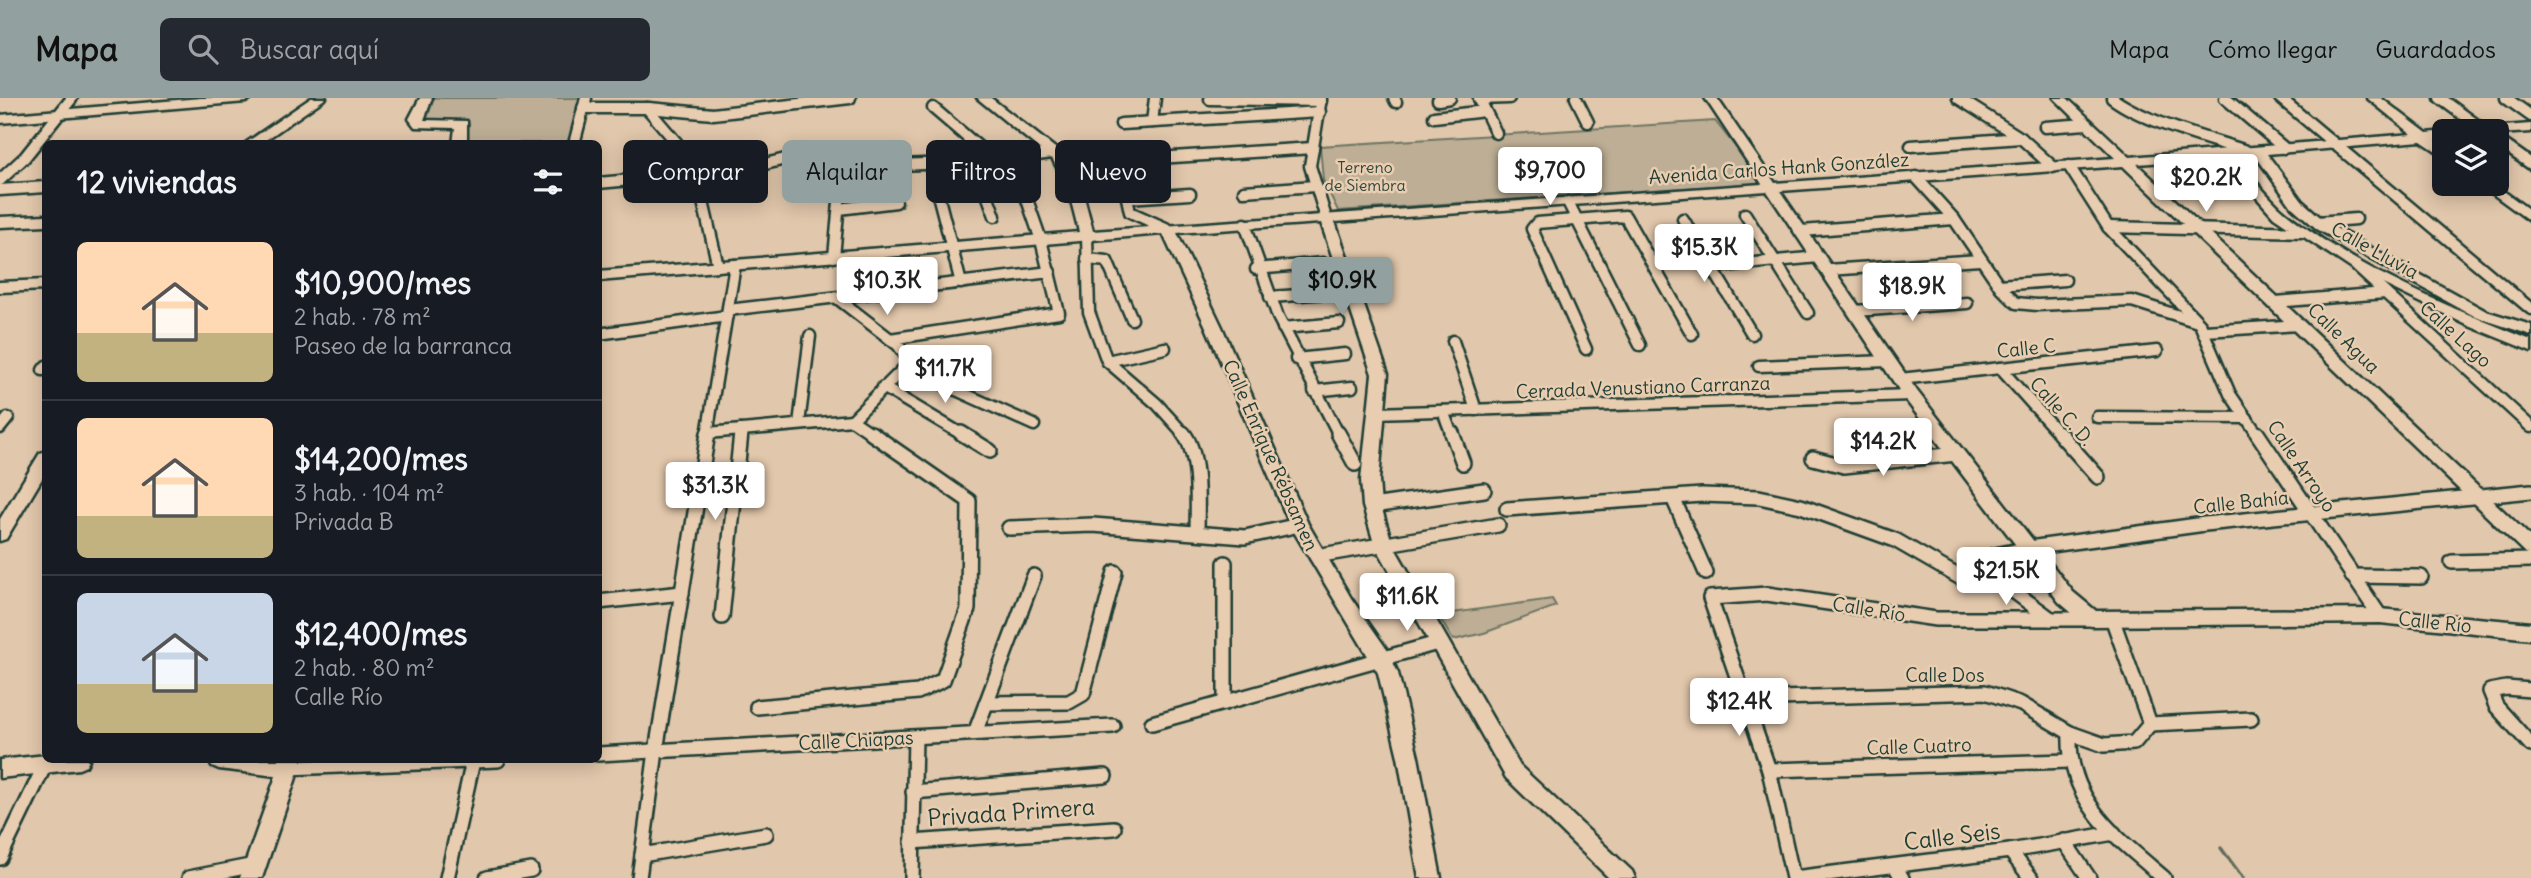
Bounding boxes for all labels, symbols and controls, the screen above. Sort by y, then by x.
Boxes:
search box [160,18,650,81]
text: Mapa [35,28,118,70]
icon: search [184,30,222,68]
text: Buscar aquí [240,33,379,66]
text: Mapa [2109,34,2169,64]
text: Cómo llegar [2207,34,2337,64]
text: Guardados [2375,34,2496,64]
map controls [2432,119,2509,196]
button: layers [2432,119,2509,196]
chip: Comprar [623,140,768,203]
chip: Alquilar [782,140,912,203]
chip: Filtros [926,140,1041,203]
chip: Nuevo [1055,140,1171,203]
street label: Avenida Carlos Hank González [1648,147,1910,189]
pin: $9,700 [1493,148,1607,207]
text: $9,700 [1514,155,1586,184]
pin: $20.2K [2149,155,2263,214]
park label: Terreno de Siembra [1324,157,1406,195]
text: $20.2K [2170,162,2242,191]
text: 12 viviendas [77,163,237,201]
icon: filters [529,163,567,201]
street label: Calle Lluvia [2327,216,2423,284]
pin: $15.3K [1647,225,1761,284]
text: $15.3K [1671,232,1737,261]
pin: $10.3K [830,258,944,317]
pin: $10.9K [1285,258,1399,317]
text: $10,900/mes [294,264,471,302]
pin: $18.9K [1855,264,1969,323]
text: $10.3K [853,265,921,294]
text: $10.9K [1308,265,1376,294]
icon: home [133,270,217,354]
text: $18.9K [1879,271,1945,300]
street label: Calle Lago [2415,295,2497,373]
street label: Calle Agua [2303,298,2385,378]
text: 2 hab. · 78 m² [294,302,431,331]
text: Paseo de la barranca [294,331,512,360]
street label: Calle C [1995,333,2057,363]
pin: $11.7K [888,345,1002,405]
text: $11.7K [915,353,975,382]
street label: Calle Enrique Rébsamen [1218,356,1324,554]
street label: Cerrada Venustiano Carranza [1515,371,1771,403]
street label: Calle C. D. [2025,372,2099,450]
street label: Calle Arroyo [2262,415,2342,517]
pin: $14.2K [1826,418,1940,478]
text: $14.2K [1850,426,1916,455]
text: $14,200/mes [294,440,468,478]
icon: home [133,446,217,530]
pin: $31.3K [658,462,772,522]
text: $31.3K [682,470,748,499]
text: 3 hab. · 104 m² [294,478,444,507]
street label: Calle Bahía [2192,485,2290,519]
text: Privada B [294,507,394,536]
pin: $21.5K [1949,547,2063,607]
text: $21.5K [1973,555,2039,584]
pin: $11.6K [1350,574,1464,633]
text: $11.6K [1376,581,1438,610]
street label: Calle Río [1831,591,1907,627]
street label: Calle Río [2397,606,2473,638]
text: $12,400/mes [294,615,467,653]
icon: home [133,621,217,705]
text: 2 hab. · 80 m² [294,653,435,682]
street label: Calle Dos [1905,663,1985,687]
pin: $12.4K [1682,678,1796,738]
text: Calle Río [294,682,383,711]
text: $12.4K [1706,686,1772,715]
street label: Calle Chiapas [798,725,914,755]
street label: Calle Cuatro [1866,732,1972,760]
street label: Privada Primera [926,792,1096,832]
street label: Calle Seis [1902,816,2002,856]

